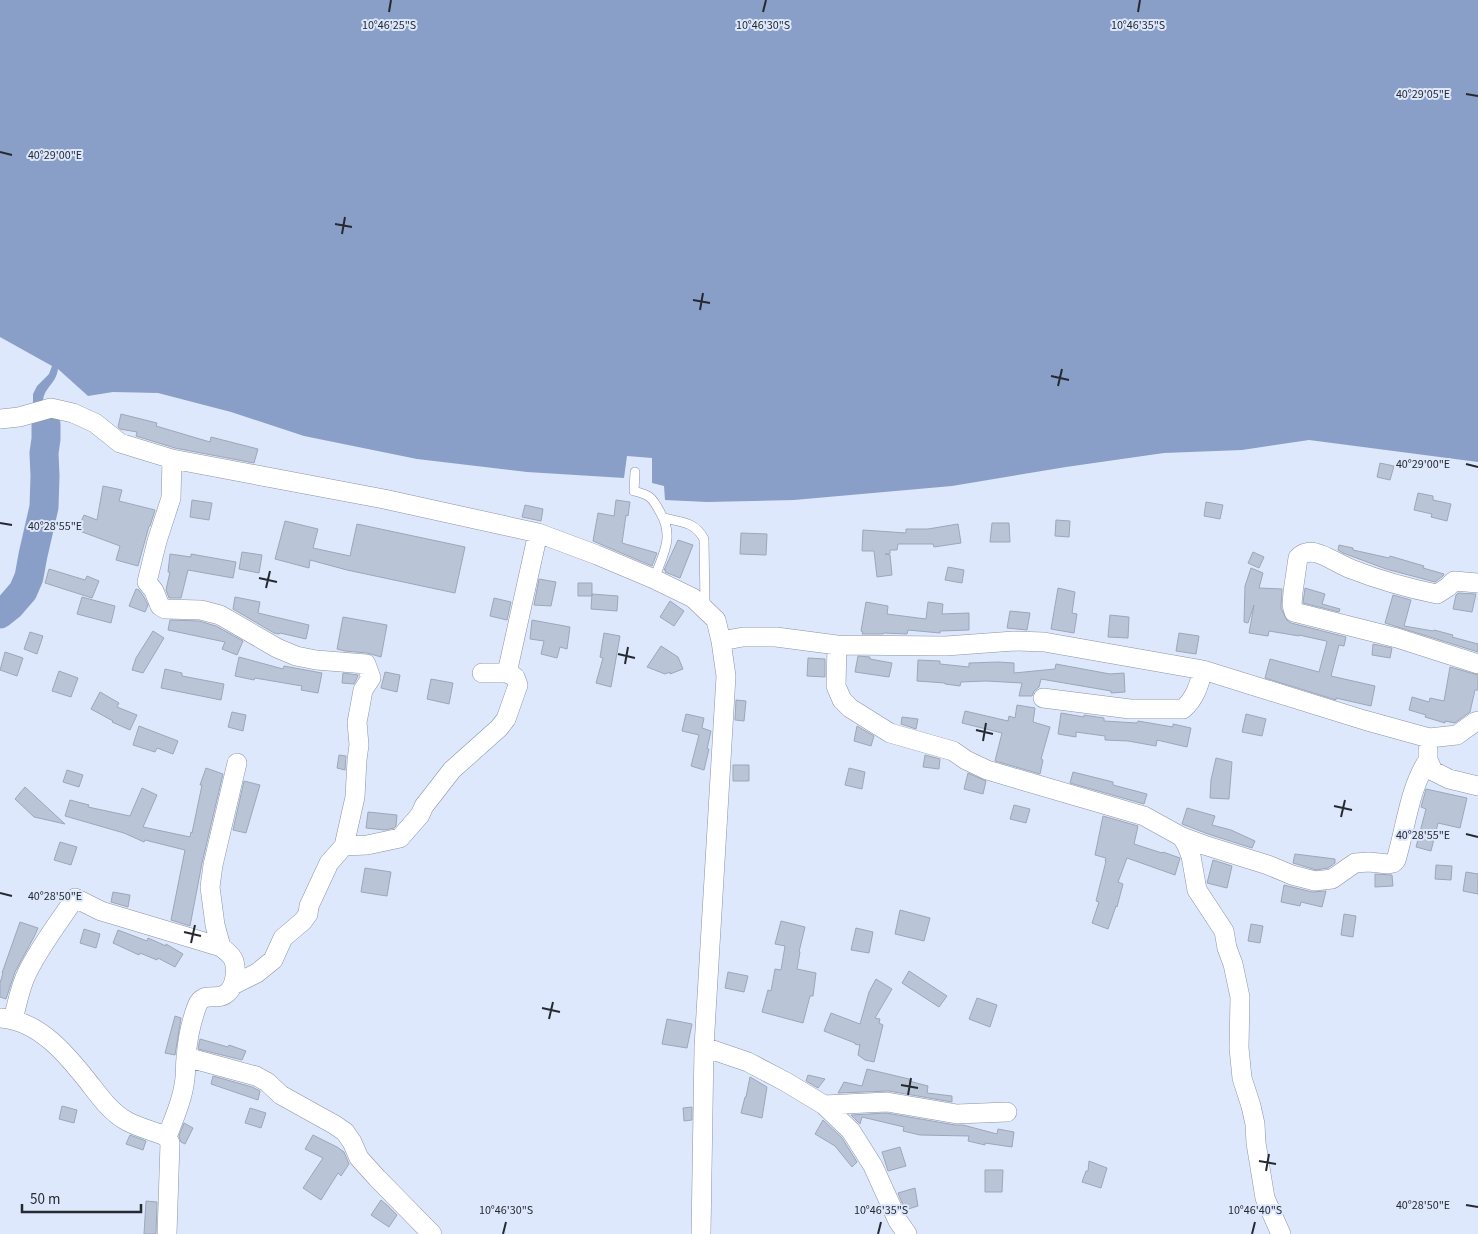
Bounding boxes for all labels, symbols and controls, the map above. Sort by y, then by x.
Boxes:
text: 10°46'25"S [362,17,416,34]
text: 10°46'30"S [736,17,790,34]
text: 10°46'35"S [1111,17,1165,34]
text: 40°29'05"E [1396,86,1450,103]
text: 40°29'00"E [28,147,82,164]
text: 40°29'00"E [1396,456,1450,473]
text: 40°28'55"E [28,518,82,535]
text: 40°28'55"E [1396,827,1450,844]
text: 40°28'50"E [28,888,82,905]
scale bar [22,1182,141,1214]
text: 50 m [30,1189,60,1210]
text: 40°28'50"E [1396,1197,1450,1214]
text: 10°46'30"S [479,1202,533,1219]
text: 10°46'35"S [854,1202,908,1219]
text: 10°46'40"S [1228,1202,1282,1219]

